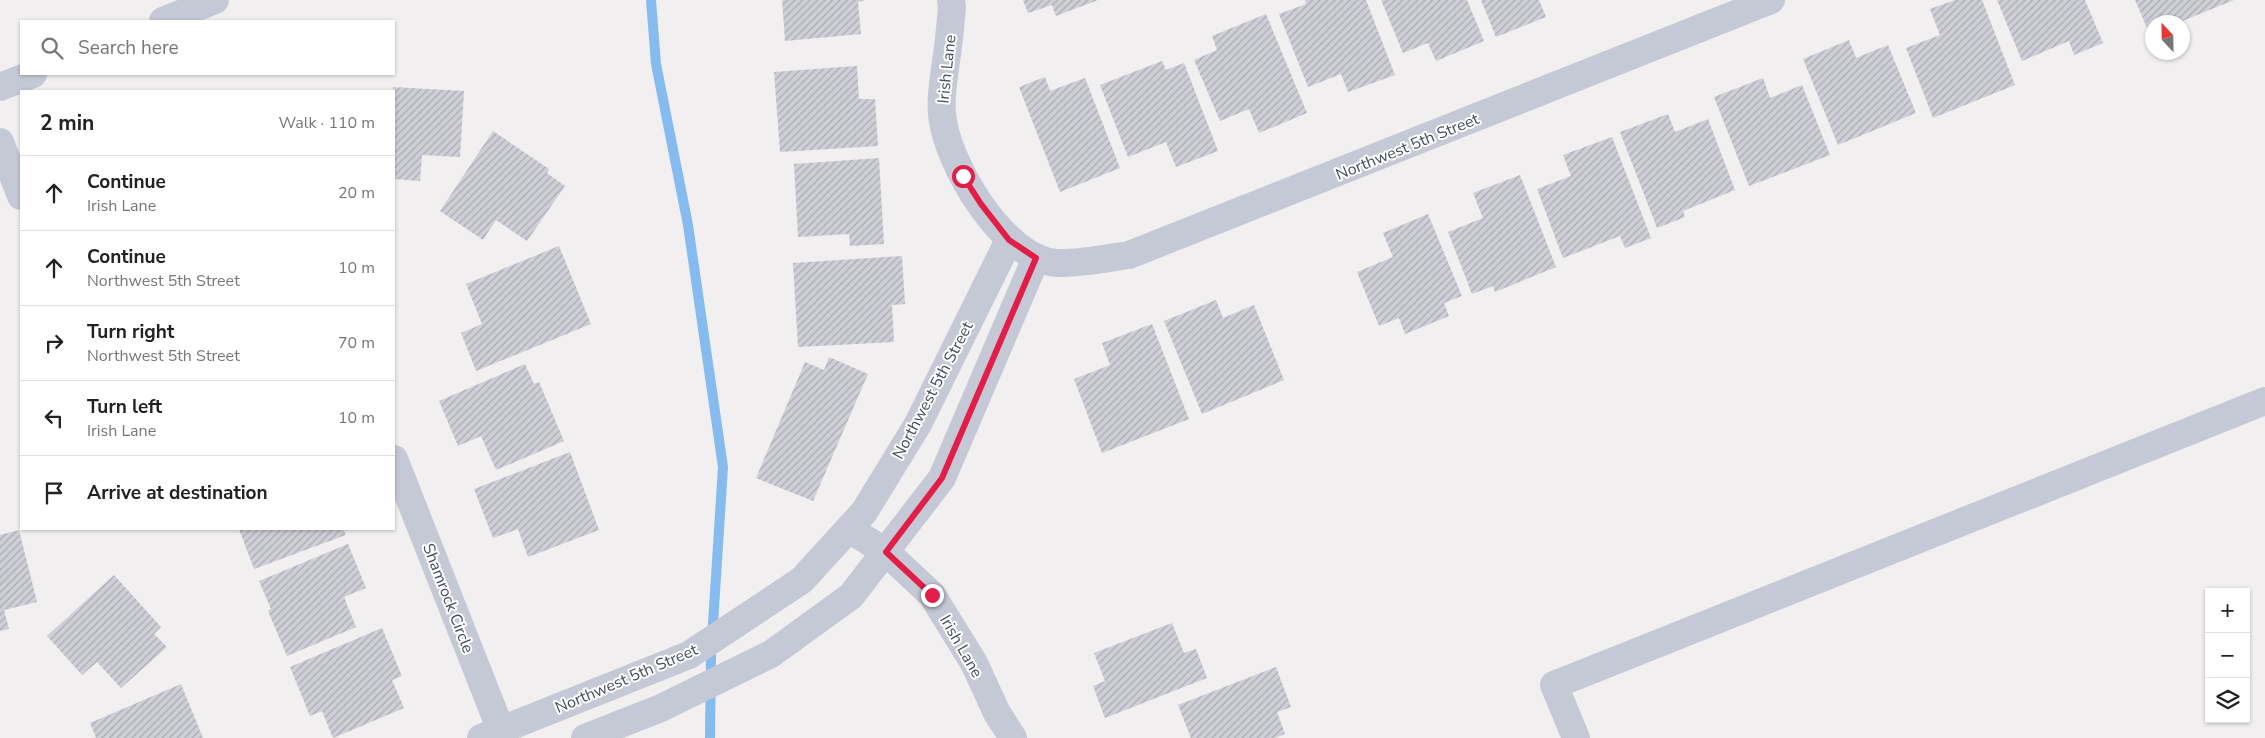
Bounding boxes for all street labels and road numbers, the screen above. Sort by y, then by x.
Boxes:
street label: Irish Lane [932,34,962,105]
street label: Northwest 5th Street [1332,108,1483,186]
street label: Northwest 5th Street [887,318,979,463]
street label: Shamrock Circle [417,540,479,656]
street label: Irish Lane [934,611,988,682]
street label: Northwest 5th Street [552,639,701,719]

